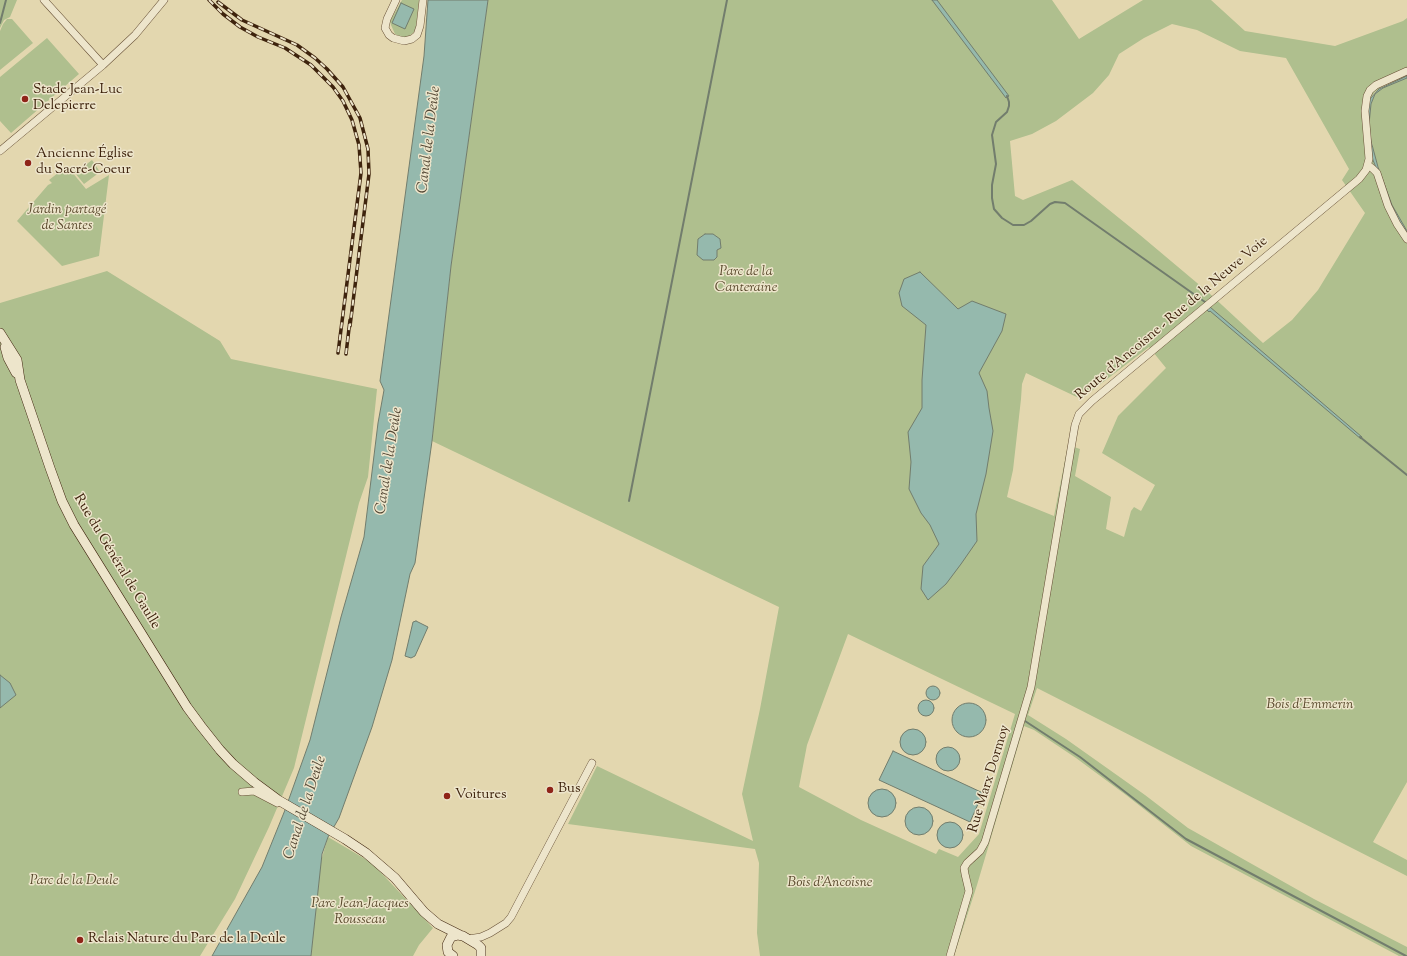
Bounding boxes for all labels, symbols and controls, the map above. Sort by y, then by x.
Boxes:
place label: Stade Jean-Luc Delepierre [33,83,122,116]
water label: Canal de la Deûle [414,85,446,195]
marker: Stade Jean-Luc Delepierre [20,94,30,104]
place label: Ancienne Église du Sacré-Coeur [36,147,133,180]
marker: Ancienne Église du Sacré-Coeur [23,158,33,168]
park label: Jardin partagé de Santes [28,203,106,236]
street label: Route d'Ancoisne - Rue de la Neuve Voie [1072,234,1272,404]
park label: Parc de la Canteraine [715,265,777,298]
water label: Canal de la Deûle [373,406,407,516]
street label: Rue du Général de Gaulle [69,491,163,633]
park label: Bois d'Emmerin [1267,698,1353,714]
street label: Rue Marx Dormoy [966,723,1014,835]
water label: Canal de la Deûle [281,754,331,862]
place label: Bus [558,782,580,798]
marker: Bus [545,785,555,795]
place label: Voitures [455,788,507,804]
marker: Voitures [442,791,452,801]
park label: Parc de la Deule [30,874,118,890]
park label: Bois d'Ancoisne [788,876,872,892]
park label: Parc Jean-Jacques Rousseau [311,897,409,930]
place label: Relais Nature du Parc de la Deûle [88,932,286,948]
marker: Relais Nature du Parc de la Deûle [75,935,85,945]

